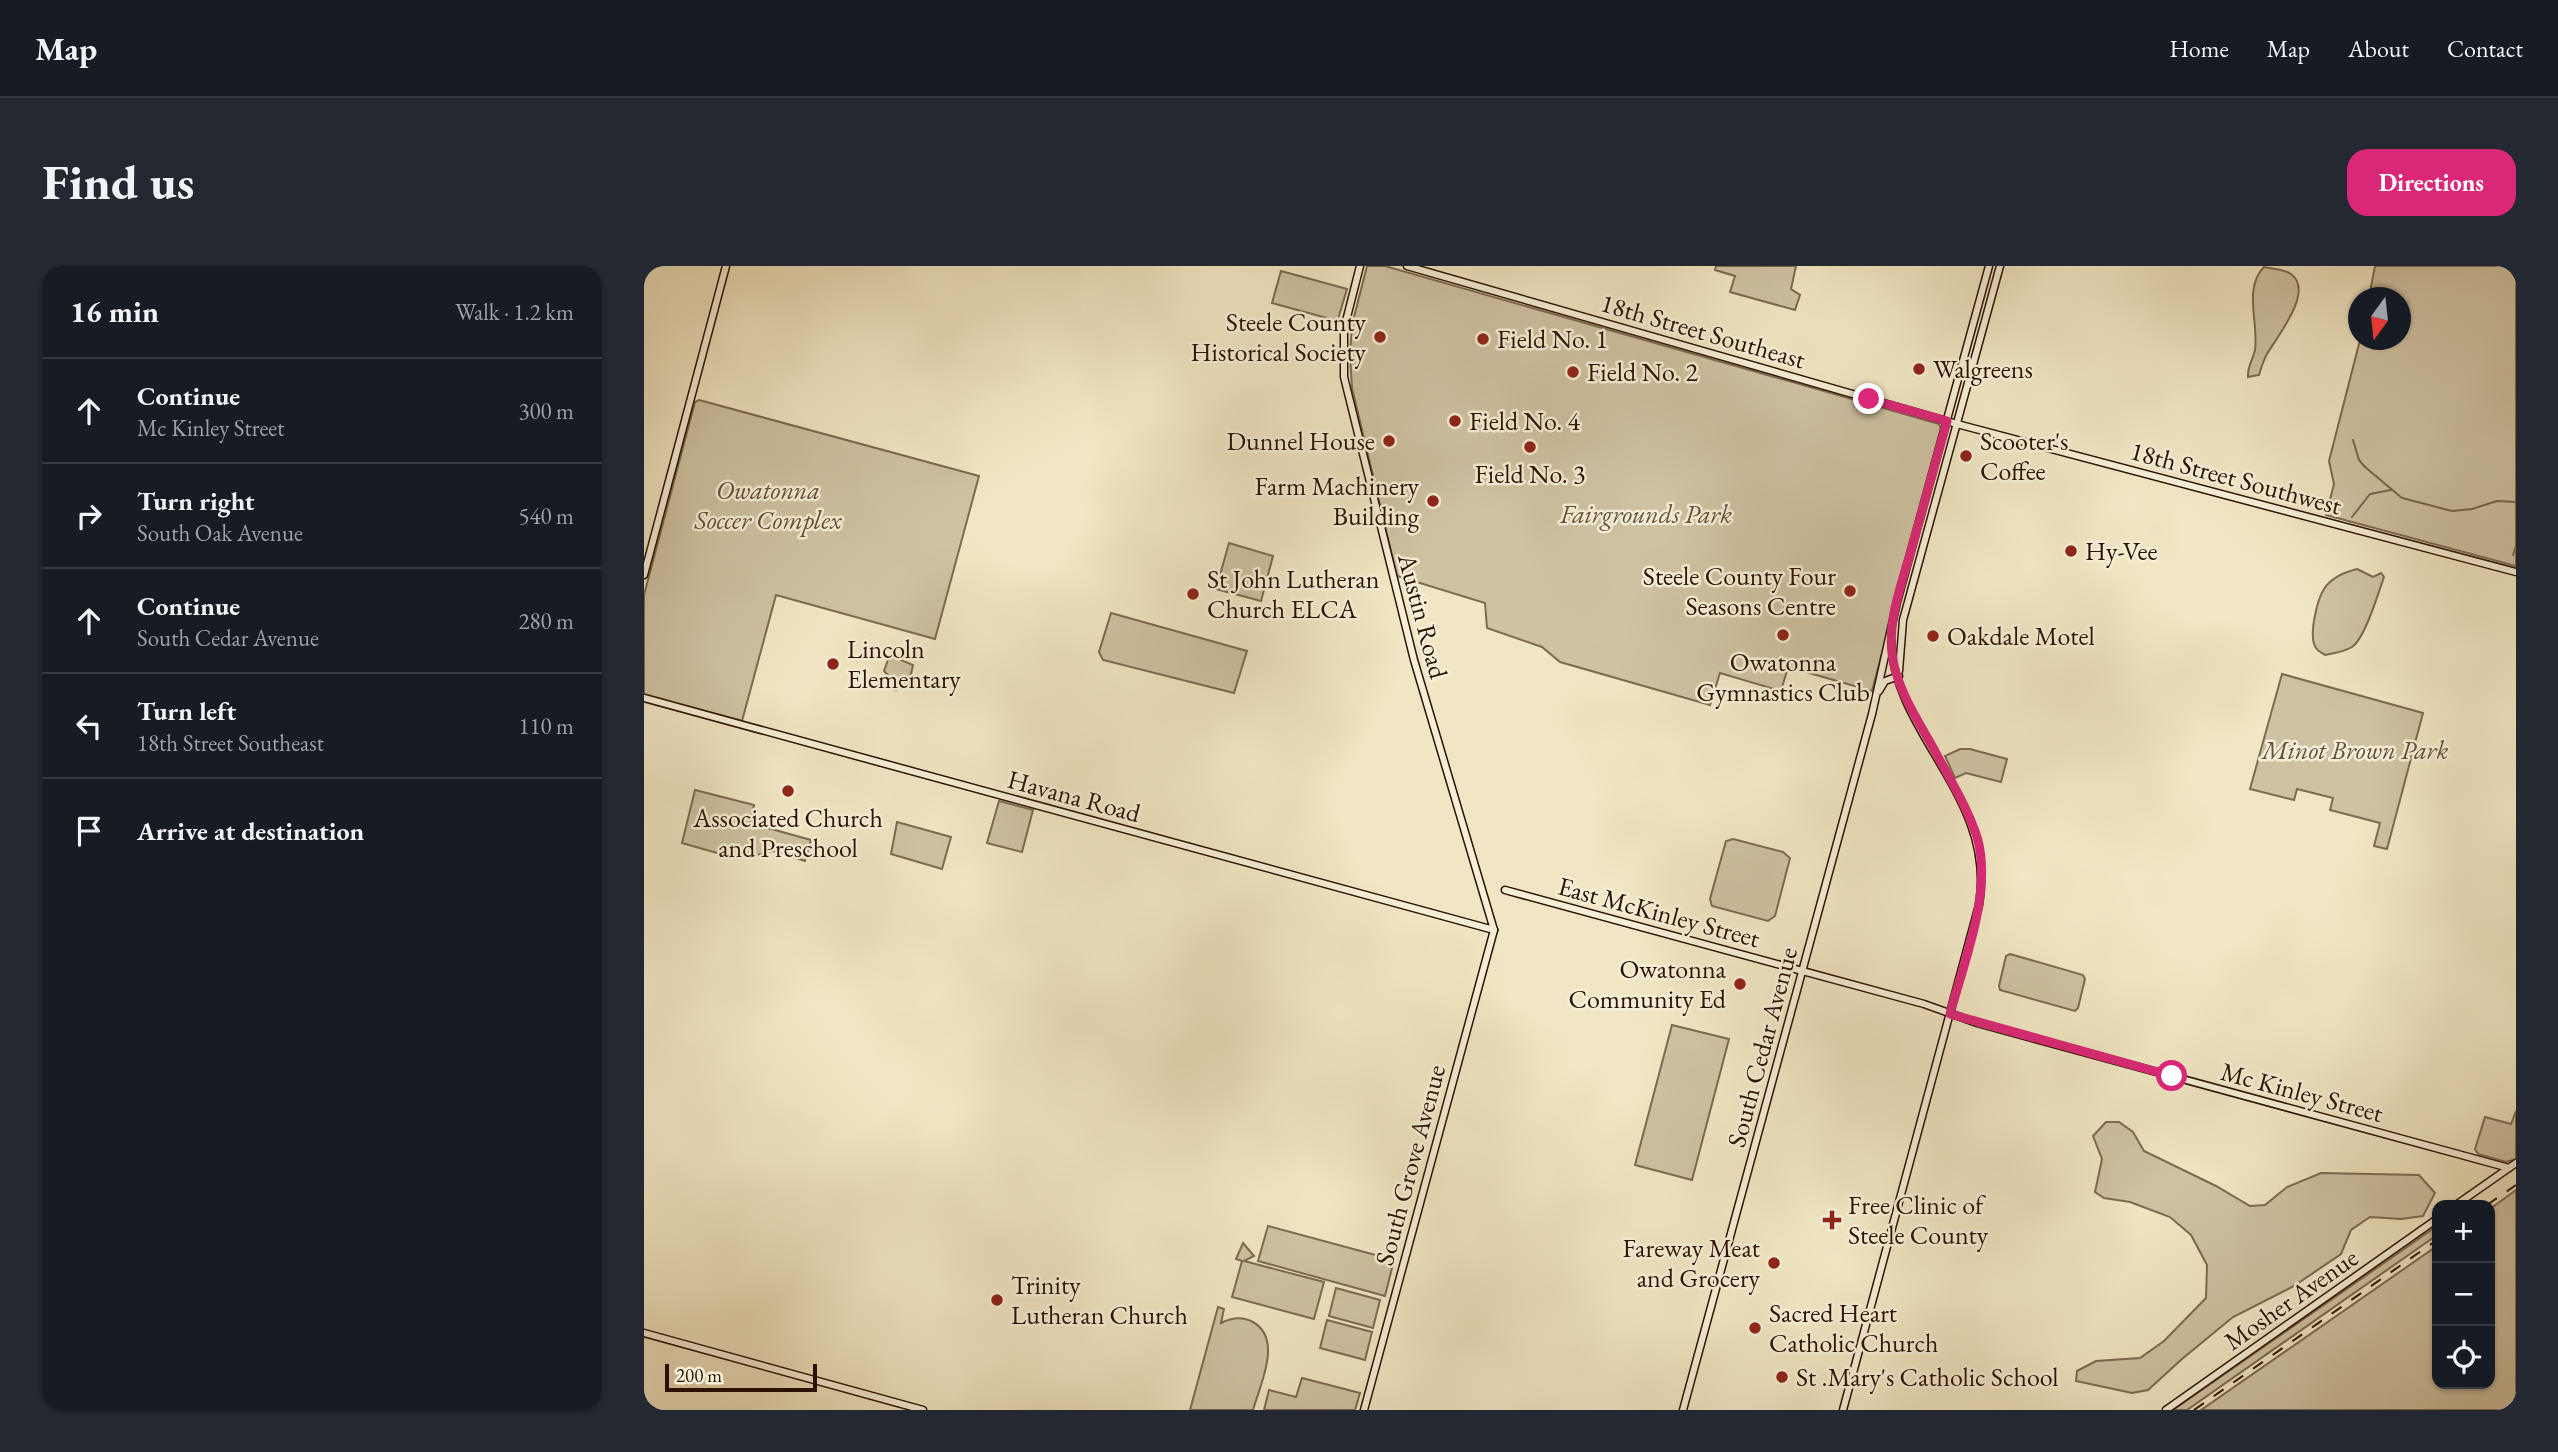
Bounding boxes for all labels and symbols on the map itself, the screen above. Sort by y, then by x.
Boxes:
street label: 18th Street Southeast [1597,286,1809,376]
north arrow [2348,287,2411,350]
place label: Steele County Historical Society [1190,305,1367,369]
place label: Field No. 1 [1497,322,1608,356]
marker: Steele County Historical Society [1372,329,1388,345]
marker: Field No. 1 [1475,331,1491,347]
place label: Walgreens [1933,352,2033,386]
place label: Field No. 2 [1587,355,1698,389]
marker: Walgreens [1911,361,1927,377]
marker: Field No. 2 [1565,364,1581,380]
route end [1853,383,1884,414]
place label: Field No. 4 [1469,404,1580,438]
marker: Field No. 4 [1447,413,1463,429]
place label: Dunnel House [1226,424,1375,458]
place label: Scooter's Coffee [1980,424,2068,488]
marker: Dunnel House [1381,433,1397,449]
street label: 18th Street Southwest [2127,433,2345,523]
marker: Field No. 3 [1522,439,1538,455]
marker: Scooter's Coffee [1958,448,1974,464]
place label: Field No. 3 [1475,457,1585,491]
place label: Farm Machinery Building [1254,469,1420,533]
park label: Owatonna Soccer Complex [694,473,843,537]
marker: Farm Machinery Building [1425,493,1441,509]
park label: Fairgrounds Park [1559,497,1732,531]
place label: Hy-Vee [2085,534,2158,568]
marker: Hy-Vee [2063,543,2079,559]
street label: Austin Road [1390,549,1456,683]
place label: Steele County Four Seasons Centre [1643,559,1836,623]
place label: St John Lutheran Church ELCA [1207,562,1380,626]
marker: Steele County Four Seasons Centre [1842,583,1858,599]
marker: St John Lutheran Church ELCA [1185,586,1201,602]
place label: Oakdale Motel [1947,619,2095,653]
marker: Owatonna Gymnastics Club [1775,627,1791,643]
marker: Oakdale Motel [1925,628,1941,644]
place label: Lincoln Elementary [847,632,961,696]
place label: Owatonna Gymnastics Club [1696,645,1870,709]
marker: Lincoln Elementary [825,656,841,672]
park label: Minot Brown Park [2260,733,2448,767]
street label: Havana Road [1004,762,1145,830]
marker: Associated Church and Preschool [780,783,796,799]
place label: Associated Church and Preschool [692,801,883,865]
street label: East McKinley Street [1554,869,1764,955]
street label: South Cedar Avenue [1719,943,1805,1151]
place label: Owatonna Community Ed [1568,952,1727,1016]
marker: Owatonna Community Ed [1732,976,1748,992]
street label: Mc Kinley Street [2217,1054,2387,1130]
route start [2156,1060,2187,1091]
street label: South Grove Avenue [1367,1061,1453,1269]
place label: Free Clinic of Steele County [1848,1188,1989,1252]
marker: Free Clinic of Steele County [1822,1210,1842,1230]
place label: Fareway Meat and Grocery [1623,1231,1761,1295]
street label: Mosher Avenue [2217,1240,2365,1358]
marker: Fareway Meat and Grocery [1766,1255,1782,1271]
place label: Trinity Lutheran Church [1011,1268,1188,1332]
marker: Trinity Lutheran Church [989,1292,1005,1308]
place label: Sacred Heart Catholic Church [1769,1296,1938,1360]
marker: Sacred Heart Catholic Church [1747,1320,1763,1336]
place label: St .Mary's Catholic School [1796,1360,2059,1394]
scale bar [665,1361,817,1393]
marker: St .Mary's Catholic School [1774,1369,1790,1385]

